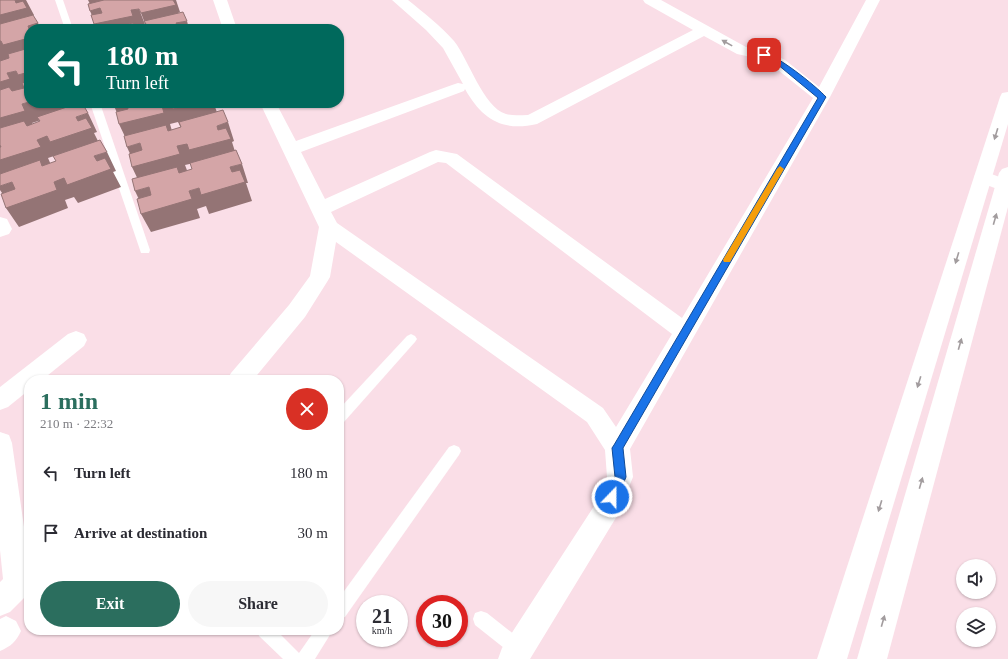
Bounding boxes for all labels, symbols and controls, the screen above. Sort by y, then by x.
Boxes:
pin [747,38,781,72]
one-way arrow [722,39,733,46]
icon: left [40,40,92,92]
text: 180 m [106,40,178,71]
icon: arrive [753,44,775,66]
text: Turn left [106,73,169,93]
one-way arrow [993,128,999,140]
one-way arrow [992,213,998,225]
one-way arrow [954,252,960,264]
one-way arrow [957,338,963,350]
one-way arrow [915,376,921,388]
text: 1 min [40,388,98,414]
button: close [286,388,328,430]
text: 210 m · 22:32 [40,416,113,431]
icon: left [40,462,62,484]
text: Turn left [74,465,131,481]
text: 180 m [290,465,328,481]
position arrow [591,476,633,518]
one-way arrow [919,476,925,489]
one-way arrow [877,500,883,512]
icon: arrive [40,522,62,544]
text: Arrive at destination [74,525,207,541]
text: 30 m [298,525,328,541]
map controls [956,559,996,647]
button: sound [956,559,996,599]
button: Exit [40,581,180,627]
button: Share [188,581,328,627]
speed limit sign: 30 [416,595,468,647]
text: 21 [372,605,392,627]
button: layers [956,607,996,647]
one-way arrow [880,615,886,627]
text: km/h [372,625,392,636]

